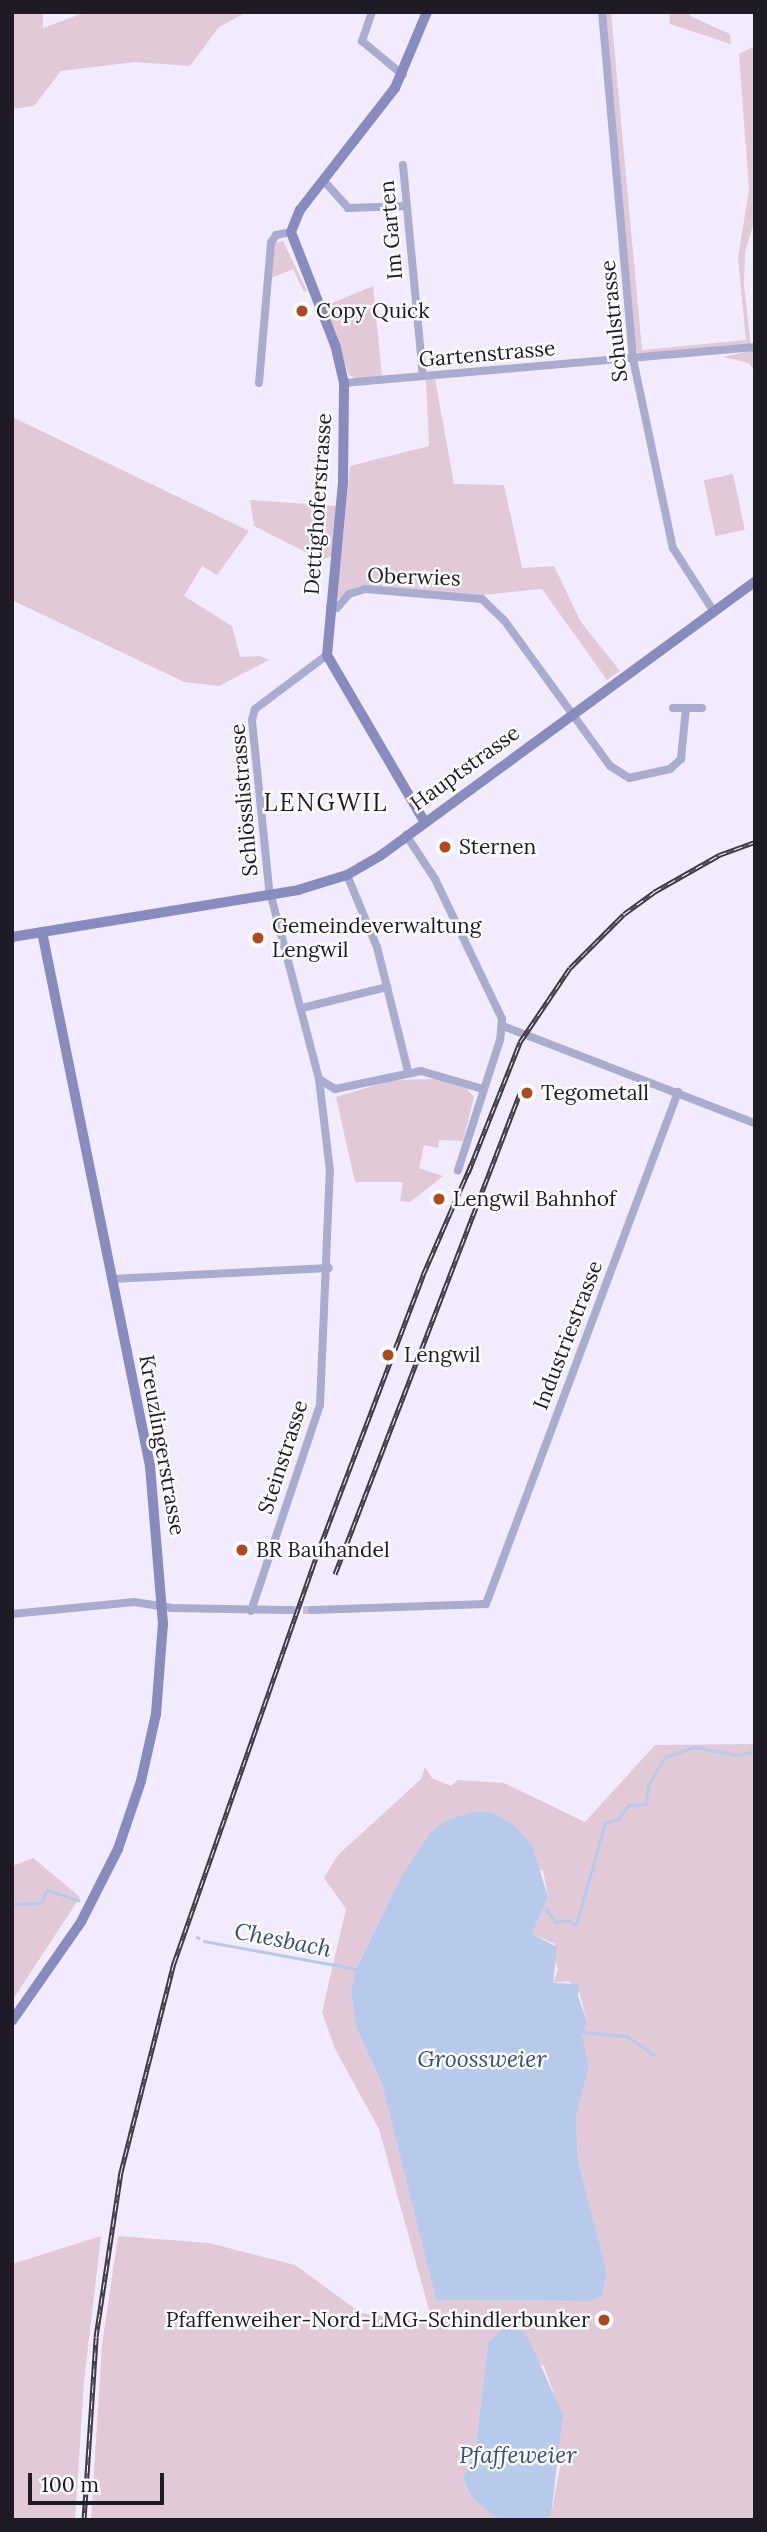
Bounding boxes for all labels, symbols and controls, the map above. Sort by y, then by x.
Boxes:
street label: Im Garten [374,179,408,281]
street label: Schulstrasse [595,259,633,383]
place label: Copy Quick [316,298,430,324]
marker: Copy Quick [294,303,310,319]
street label: Gartenstrasse [418,335,556,373]
street label: Dettighoferstrasse [299,412,337,596]
street label: Oberwies [367,563,461,591]
street label: Hauptstrasse [406,720,524,816]
street label: Schlösslistrasse [225,723,263,877]
district label: LENGWIL [264,789,388,817]
place label: Sternen [459,834,536,860]
marker: Sternen [437,839,453,855]
place label: Gemeindeverwaltung Lengwil [272,913,481,963]
marker: Gemeindeverwaltung Lengwil [250,930,266,946]
place label: Tegometall [541,1080,649,1106]
marker: Tegometall [519,1085,535,1101]
place label: Lengwil Bahnhof [453,1186,616,1212]
marker: Lengwil Bahnhof [431,1191,447,1207]
street label: Industriestrasse [528,1257,608,1413]
place label: Lengwil [404,1342,481,1368]
marker: Lengwil [378,1345,398,1365]
street label: Kreuzlingerstrasse [134,1353,190,1537]
street label: Steinstrasse [253,1397,313,1517]
place label: BR Bauhandel [256,1537,390,1563]
marker: BR Bauhandel [234,1542,250,1558]
water label: Chesbach [232,1917,334,1963]
water label: Groossweier [417,2045,547,2073]
place label: Pfaffenweiher-Nord-LMG-Schindlerbunker [166,2307,590,2333]
marker: Pfaffenweiher-Nord-LMG-Schindlerbunker [596,2312,612,2328]
water label: Pfaffeweier [459,2441,577,2469]
scale bar [32,2458,168,2502]
text: 100 m [41,2471,99,2498]

